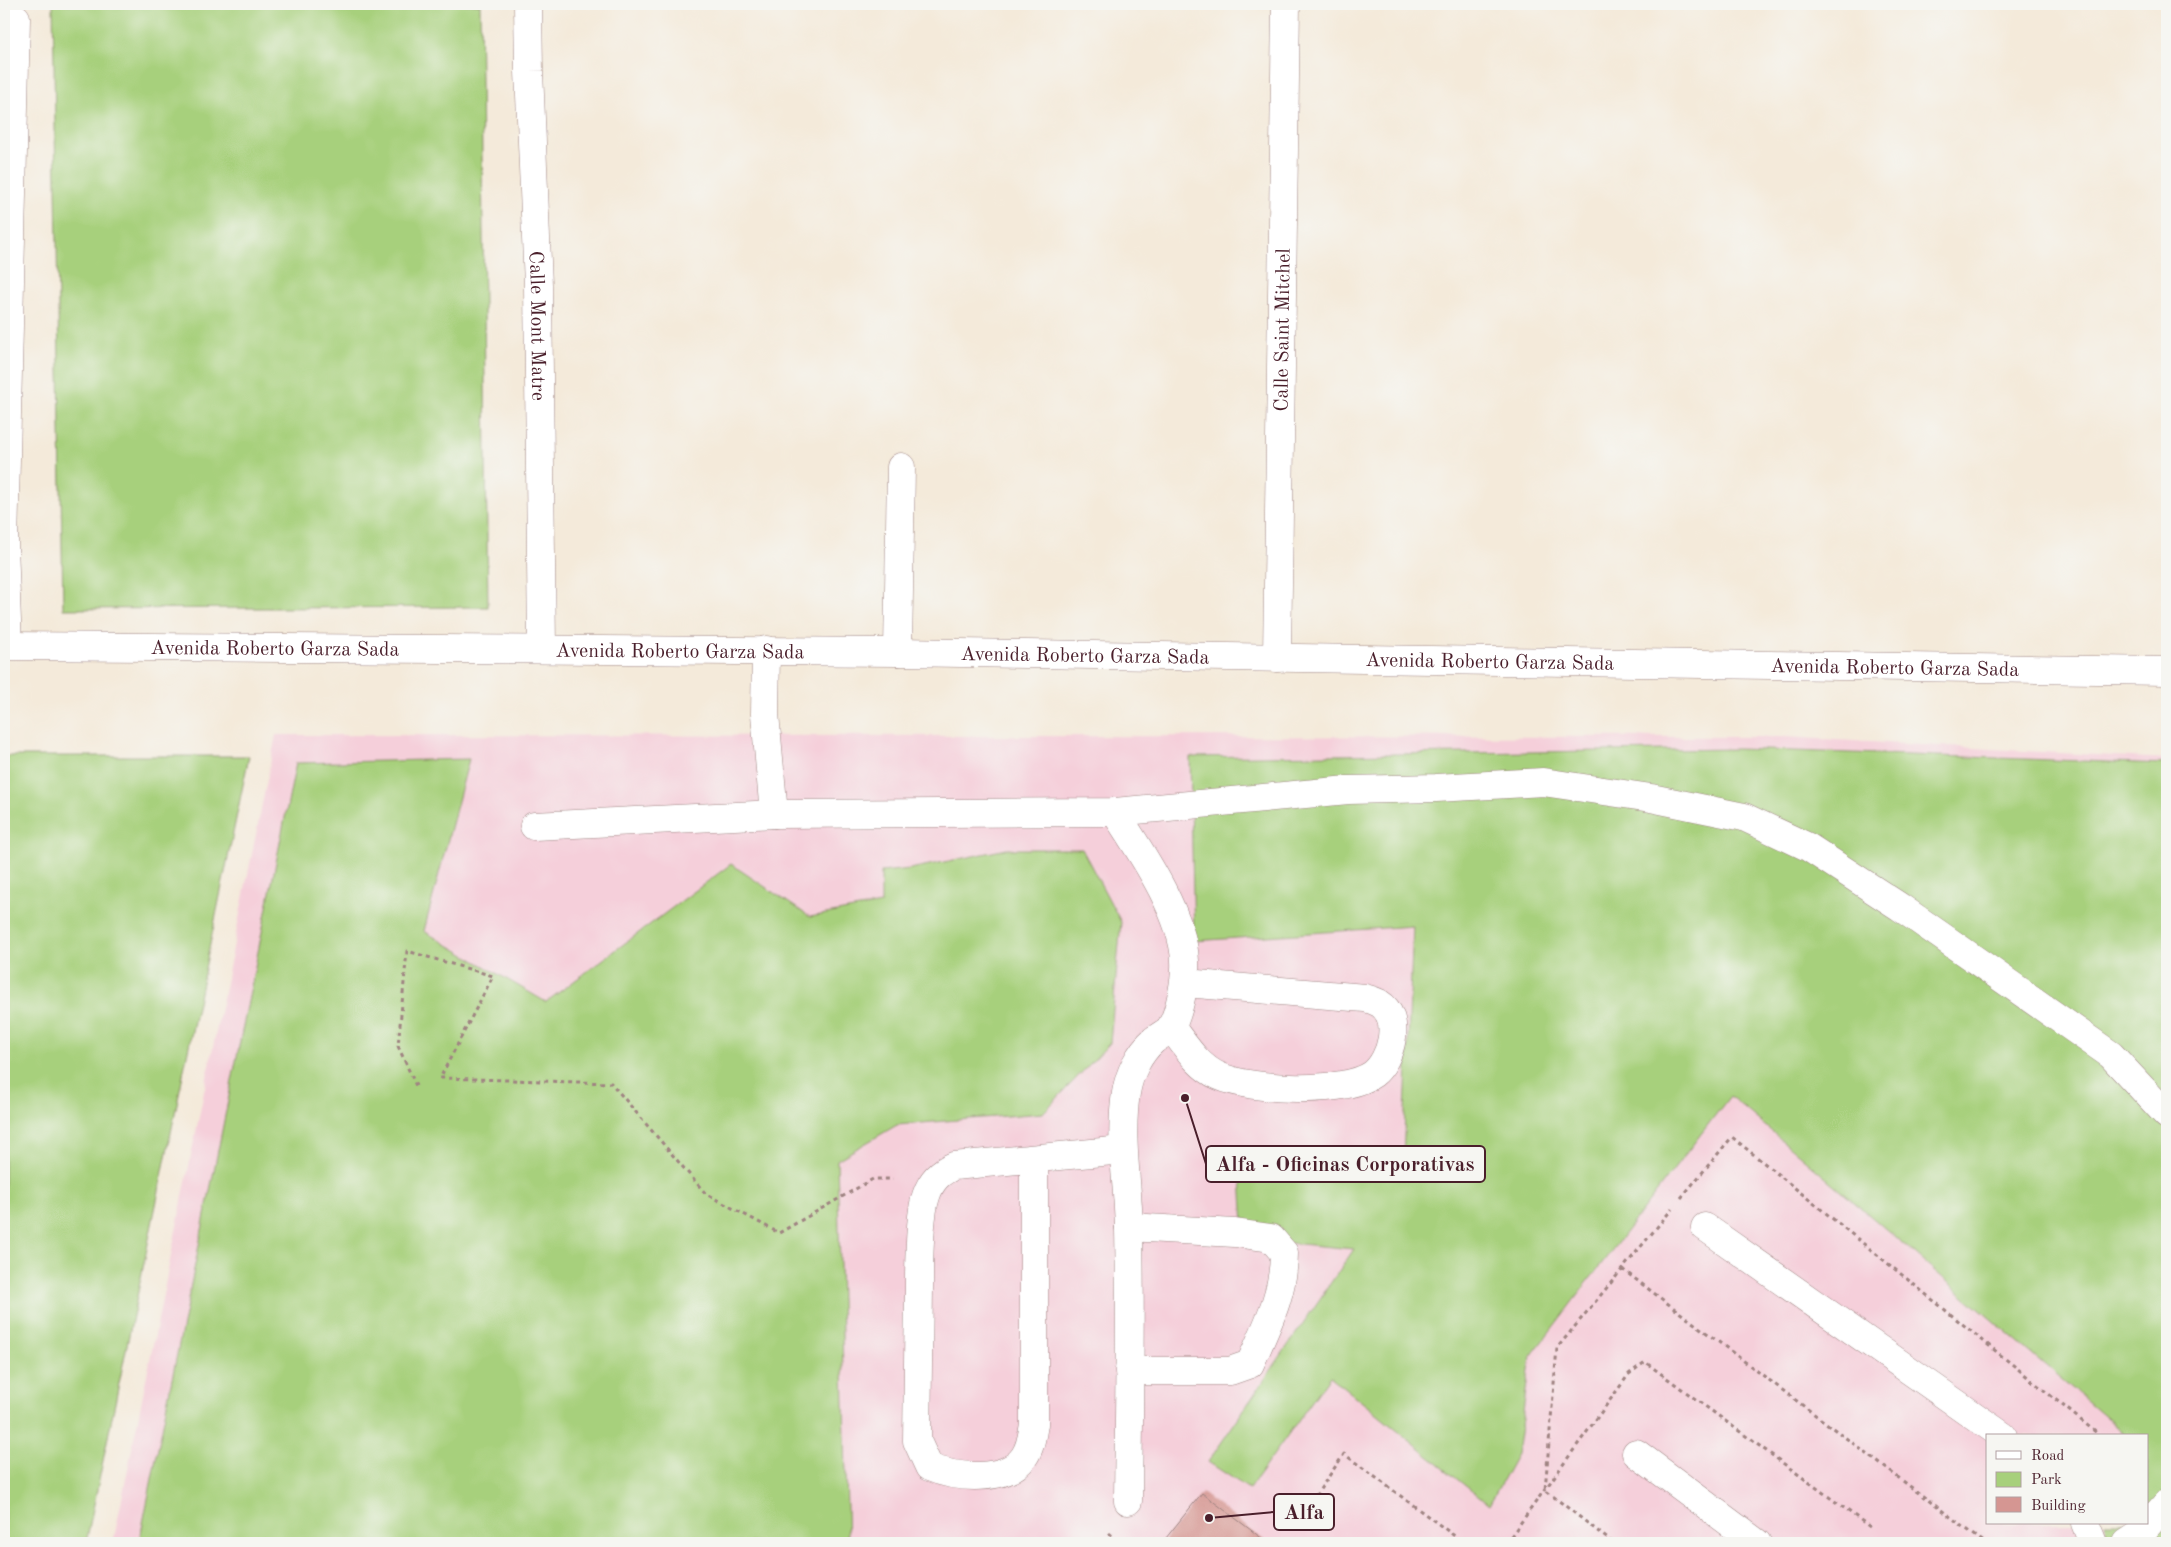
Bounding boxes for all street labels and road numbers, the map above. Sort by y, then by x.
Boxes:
street label: Calle Saint Mitchel [1272,248,1295,412]
street label: Calle Mont Matre [525,250,547,401]
street label: Avenida Roberto Garza Sada [150,639,400,661]
street label: Avenida Roberto Garza Sada [555,642,805,663]
street label: Avenida Roberto Garza Sada [960,645,1210,669]
street label: Avenida Roberto Garza Sada [1365,651,1615,675]
street label: Avenida Roberto Garza Sada [1770,657,2020,681]

